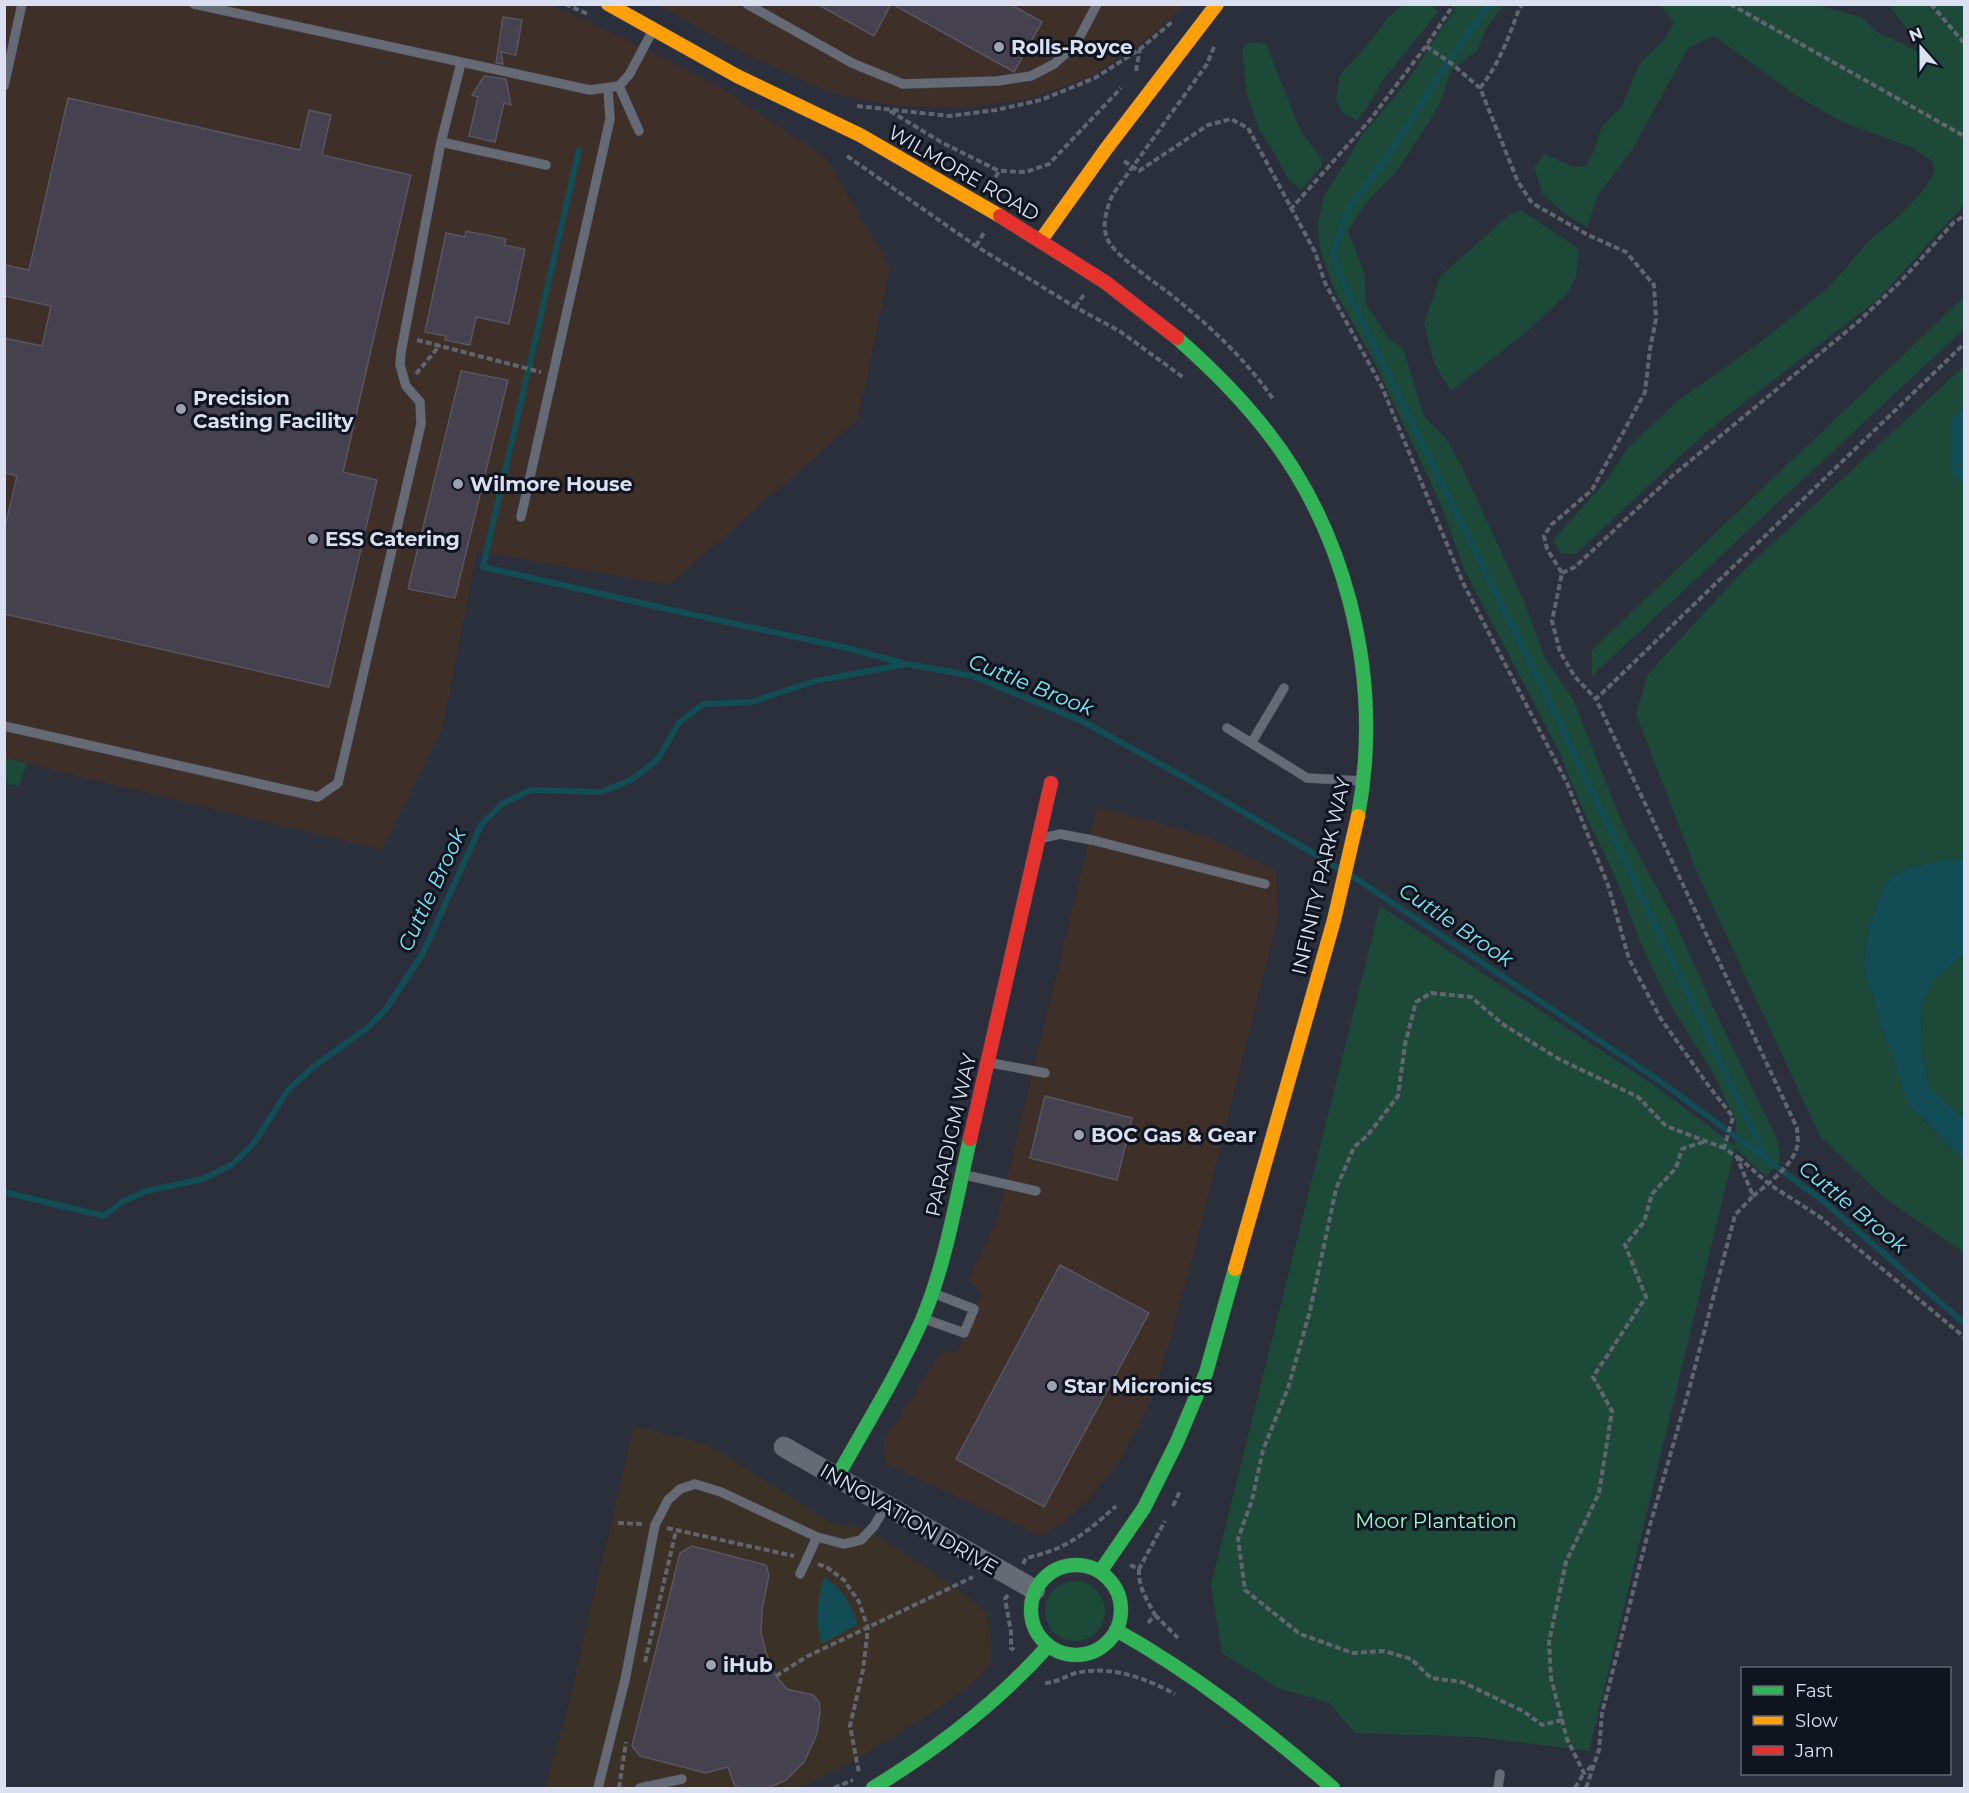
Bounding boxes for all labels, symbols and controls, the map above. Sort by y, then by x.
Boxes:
north arrow [1891,18,1951,78]
text: N [1906,23,1925,46]
place label: Rolls-Royce [1011,35,1133,59]
marker: Rolls-Royce [992,40,1006,54]
street label: WILMORE ROAD [884,120,1044,226]
place label: Precision Casting Facility [193,386,355,433]
marker: Precision Casting Facility [174,402,188,416]
place label: Wilmore House [470,472,632,496]
marker: Wilmore House [451,477,465,491]
place label: ESS Catering [325,527,460,551]
marker: ESS Catering [306,532,320,546]
water label: Cuttle Brook [965,648,1099,721]
street label: INFINITY PARK WAY [1287,775,1355,977]
water label: Cuttle Brook [392,823,471,955]
water label: Cuttle Brook [1394,877,1519,973]
street label: PARADIGM WAY [921,1051,981,1219]
place label: BOC Gas & Gear [1091,1123,1257,1147]
marker: BOC Gas & Gear [1072,1128,1086,1142]
water label: Cuttle Brook [1794,1155,1914,1259]
place label: Star Micronics [1064,1374,1213,1398]
marker: Star Micronics [1045,1379,1059,1393]
street label: INNOVATION DRIVE [816,1458,1002,1580]
park label: Moor Plantation [1355,1509,1517,1533]
place label: iHub [723,1653,773,1677]
marker: iHub [704,1658,718,1672]
legend [1741,1667,1951,1775]
text: Fast [1795,1680,1833,1702]
text: Slow [1795,1710,1838,1732]
text: Jam [1794,1740,1834,1762]

